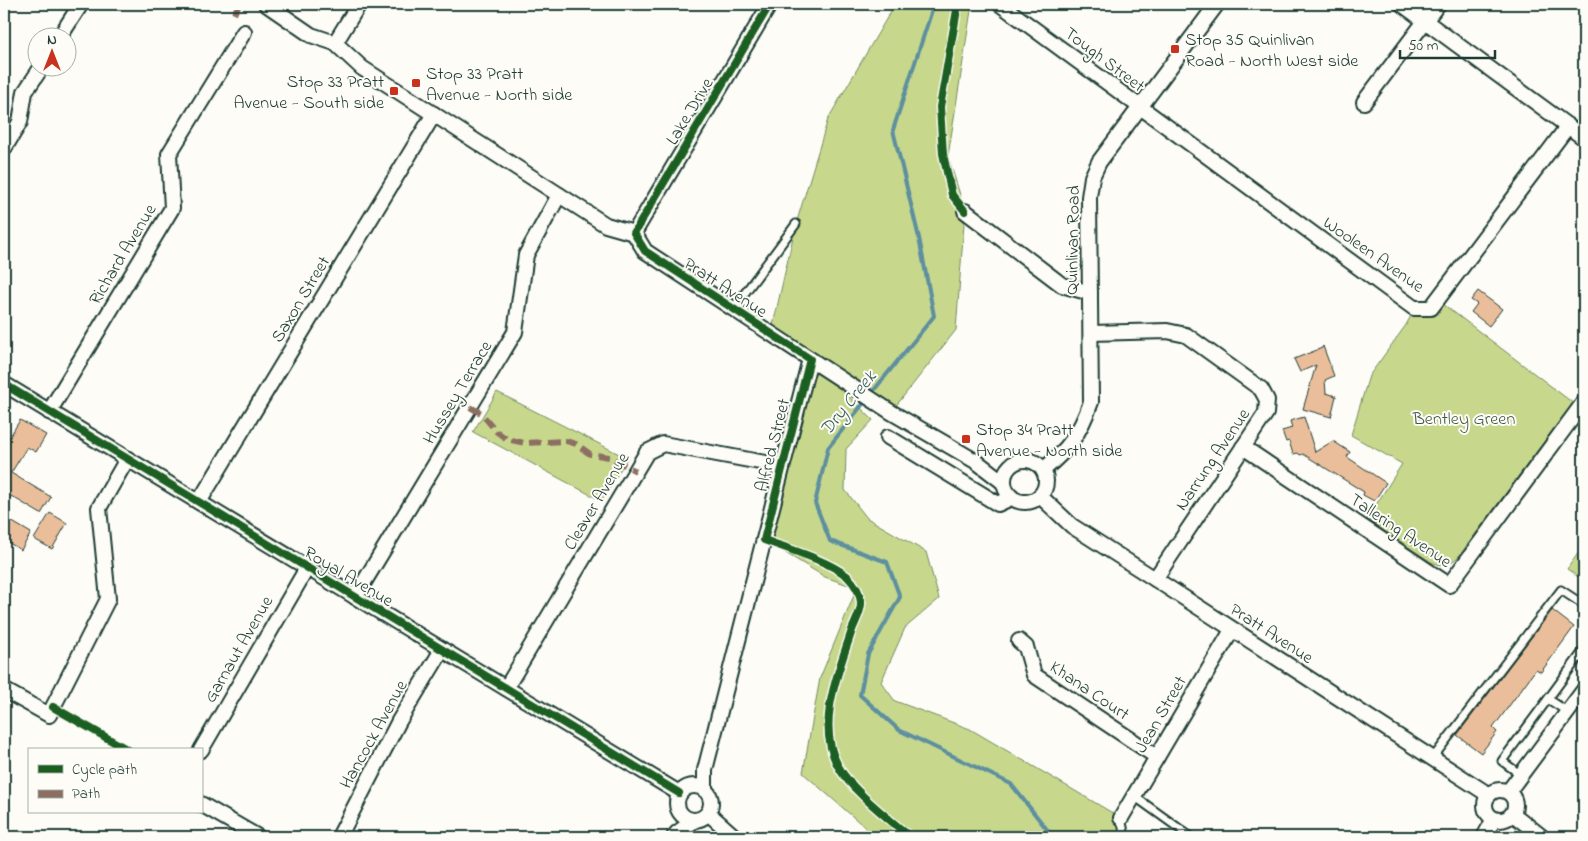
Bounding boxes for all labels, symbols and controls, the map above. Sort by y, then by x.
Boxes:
street label: Tough Street [1057,22,1150,100]
north arrow [28,28,78,78]
place label: Stop 35 Quinlivan Road - North West side [1185,28,1359,75]
scale bar [1400,28,1496,60]
text: N [47,30,57,51]
text: 50 m [1408,35,1439,57]
marker: Stop 35 Quinlivan Road - North West side [1169,43,1181,55]
place label: Stop 33 Pratt Avenue - North side [426,62,573,109]
place label: Stop 33 Pratt Avenue - South side [234,70,385,117]
street label: Lake Drive [660,73,721,151]
marker: Stop 33 Pratt Avenue - North side [410,77,422,89]
marker: Stop 33 Pratt Avenue - South side [388,85,400,97]
street label: Quinlivan Road [1060,185,1088,295]
street label: Richard Avenue [83,199,165,310]
street label: Wooleen Avenue [1317,211,1430,301]
street label: Saxon Street [266,252,338,348]
street label: Pratt Avenue [678,252,773,326]
street label: Hussey Terrace [417,335,500,450]
water label: Dry Creek [814,365,884,442]
street label: Alfred Street [750,396,798,495]
street label: Narrung Avenue [1170,403,1259,517]
park label: Bentley Green [1412,407,1515,433]
place label: Stop 34 Pratt Avenue - North side [976,418,1123,465]
marker: Stop 34 Pratt Avenue - North side [960,433,972,445]
street label: Cleaver Avenue [558,447,638,556]
street label: Tallering Avenue [1343,488,1457,577]
street label: Royal Avenue [298,541,398,615]
street label: Garnaut Avenue [199,591,281,708]
street label: Pratt Avenue [1224,598,1319,672]
street label: Khana Court [1044,655,1134,728]
street label: Jean Street [1129,672,1194,758]
street label: Hancock Avenue [334,675,416,794]
legend [28,748,202,814]
text: Cycle path [72,759,137,782]
text: Path [72,783,100,805]

